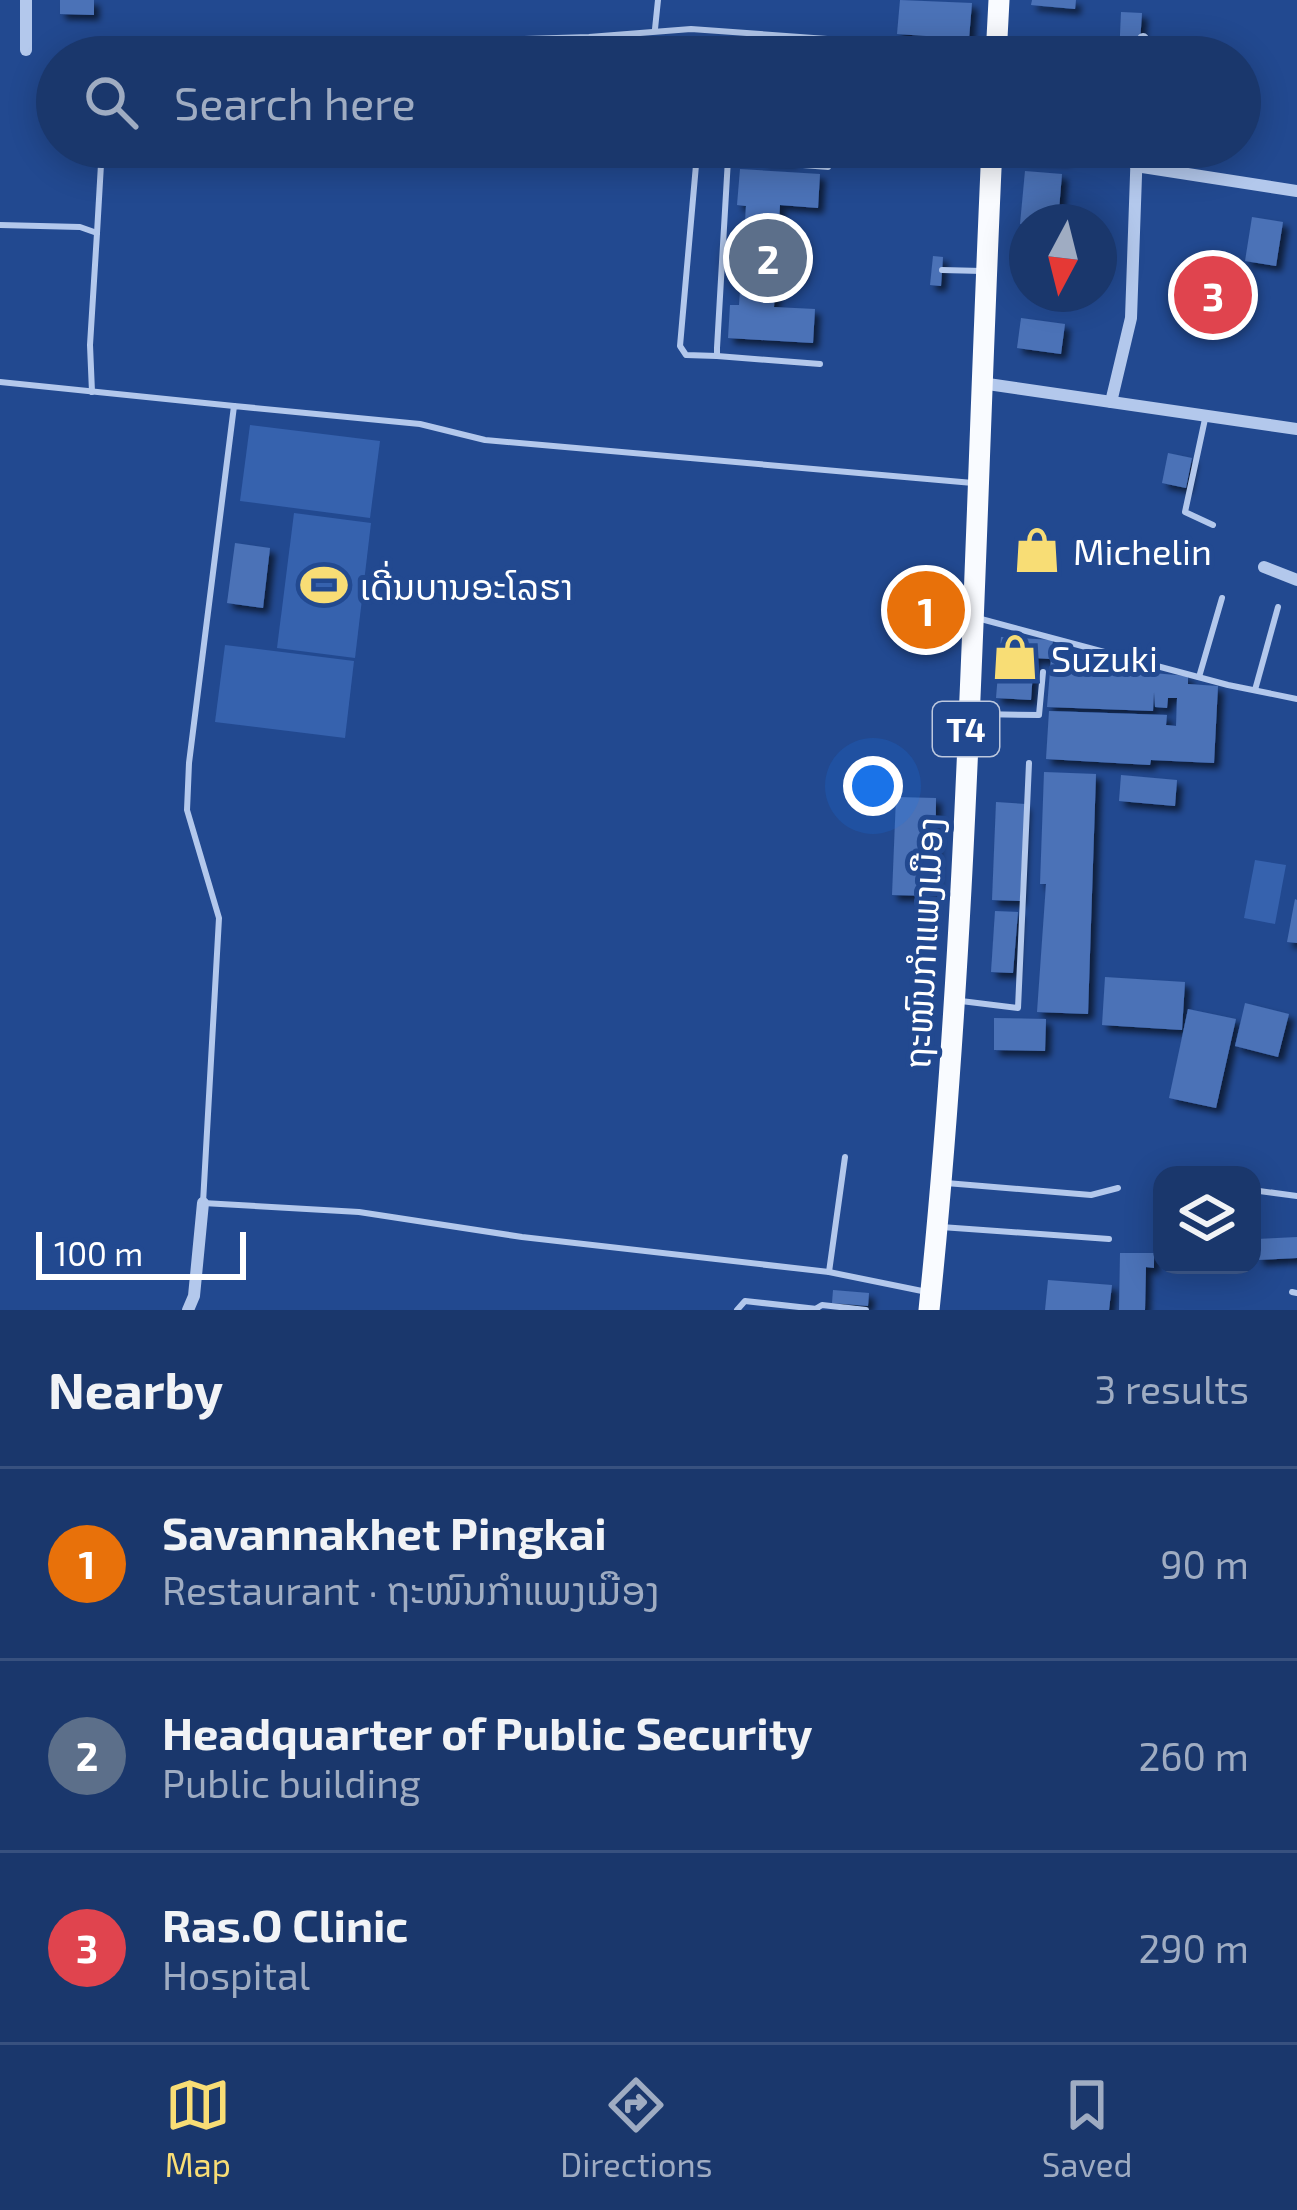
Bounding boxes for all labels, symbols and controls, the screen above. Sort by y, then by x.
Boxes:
search box [36,36,1261,168]
icon: search [78,69,144,135]
text: Search here [174,75,416,129]
north arrow [1009,204,1117,312]
pin: 2 [729,213,807,303]
pin: 3 [1174,250,1252,340]
shop icon: Michelin [1012,525,1062,575]
place label: Michelin [1073,529,1212,572]
sports icon: ເດີ່ນບານອະໂລຮາ [299,560,349,610]
place label: ເດີ່ນບານອະໂລຮາ [360,560,573,607]
pin: 1 [887,565,965,655]
shop icon: Suzuki [990,632,1040,682]
place label: Suzuki [1051,636,1158,679]
road number: T4 [933,702,999,756]
your location [843,756,903,816]
street label: ຖະໜົນກຳແພງເມືອງ [894,816,950,1070]
map controls [1153,1166,1261,1274]
button: layers [1153,1166,1261,1274]
scale bar [36,1226,246,1279]
text: 100 m [54,1233,143,1273]
text: Nearby [48,1358,223,1419]
text: 3 results [1095,1365,1249,1412]
text: Savannakhet Pingkai [162,1505,607,1559]
text: 1 [79,1540,95,1587]
text: 90 m [1160,1540,1249,1587]
text: Restaurant · ຖະໜົນກຳແພງເມືອງ [162,1566,660,1613]
text: Headquarter of Public Security [162,1705,813,1759]
text: 2 [76,1732,98,1779]
text: 260 m [1138,1732,1249,1779]
text: Public building [162,1759,421,1806]
text: Ras.O Clinic [162,1897,408,1951]
text: 3 [76,1924,98,1971]
text: 290 m [1138,1924,1249,1971]
text: Hospital [162,1951,310,1998]
tab: Map [165,2072,231,2184]
tab: Directions [560,2072,712,2184]
tab: Saved [1042,2072,1132,2184]

